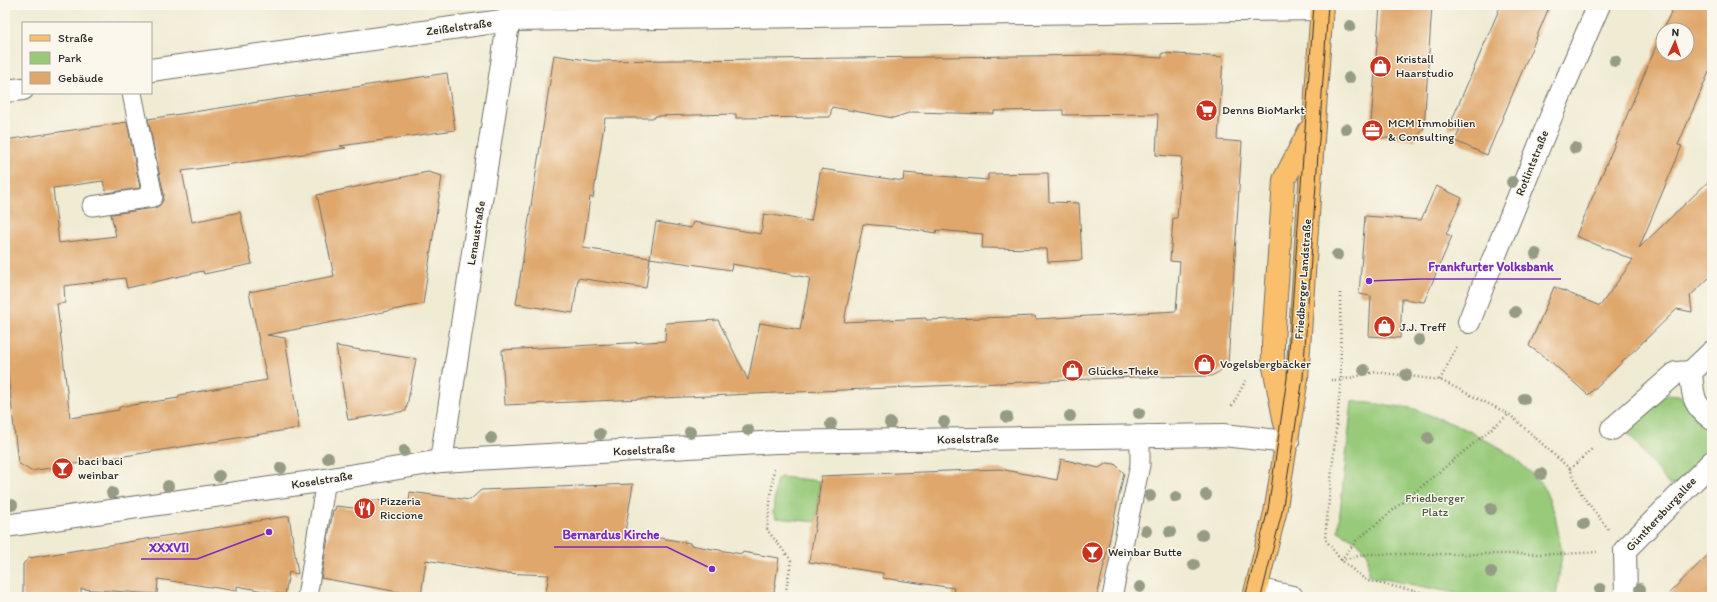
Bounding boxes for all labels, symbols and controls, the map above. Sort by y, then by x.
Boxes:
street label: Zeißelstraße [425,15,493,39]
legend [22,22,152,94]
north arrow [1655,22,1695,62]
text: N [1671,26,1680,39]
text: Straße [58,31,93,45]
text: Park [58,51,82,65]
place label: Kristall Haarstudio [1396,52,1454,80]
shop icon: Kristall Haarstudio [1367,53,1393,79]
text: Gebäude [58,71,103,85]
supermarket icon: Denns BioMarkt [1193,97,1219,123]
place label: Denns BioMarkt [1222,103,1305,117]
place label: MCM Immobilien & Consulting [1388,116,1476,144]
office icon: MCM Immobilien & Consulting [1360,117,1386,143]
street label: Rotlintstraße [1512,128,1552,198]
street label: Lenaustraße [464,199,488,266]
street label: Friedberger Landstraße [1292,218,1314,340]
callout: Frankfurter Volksbank [1420,254,1561,279]
text: Frankfurter Volksbank [1428,259,1554,274]
shop icon: J.J. Treff [1372,314,1398,340]
place label: J.J. Treff [1400,320,1446,334]
shop icon: Vogelsbergbäcker [1191,351,1217,377]
place label: Vogelsbergbäcker [1220,357,1311,371]
shop icon: Glücks-Theke [1060,358,1086,384]
place label: Glücks-Theke [1088,364,1159,378]
street label: Koselstraße [937,431,999,447]
street label: Koselstraße [613,441,676,459]
place label: baci baci weinbar [78,454,123,482]
bar icon: baci baci weinbar [49,455,75,481]
street label: Koselstraße [290,468,354,492]
street label: Günthersburgallee [1623,474,1699,554]
park label: Friedberger Platz [1405,491,1465,519]
place label: Pizzeria Riccione [380,494,423,522]
restaurant icon: Pizzeria Riccione [352,495,378,521]
callout: Bernardus Kirche [554,522,667,547]
text: Bernardus Kirche [562,527,660,542]
callout: XXXVII [141,534,197,559]
bar icon: Weinbar Butte [1079,539,1105,565]
text: XXXVII [149,540,189,555]
place label: Weinbar Butte [1108,545,1182,559]

